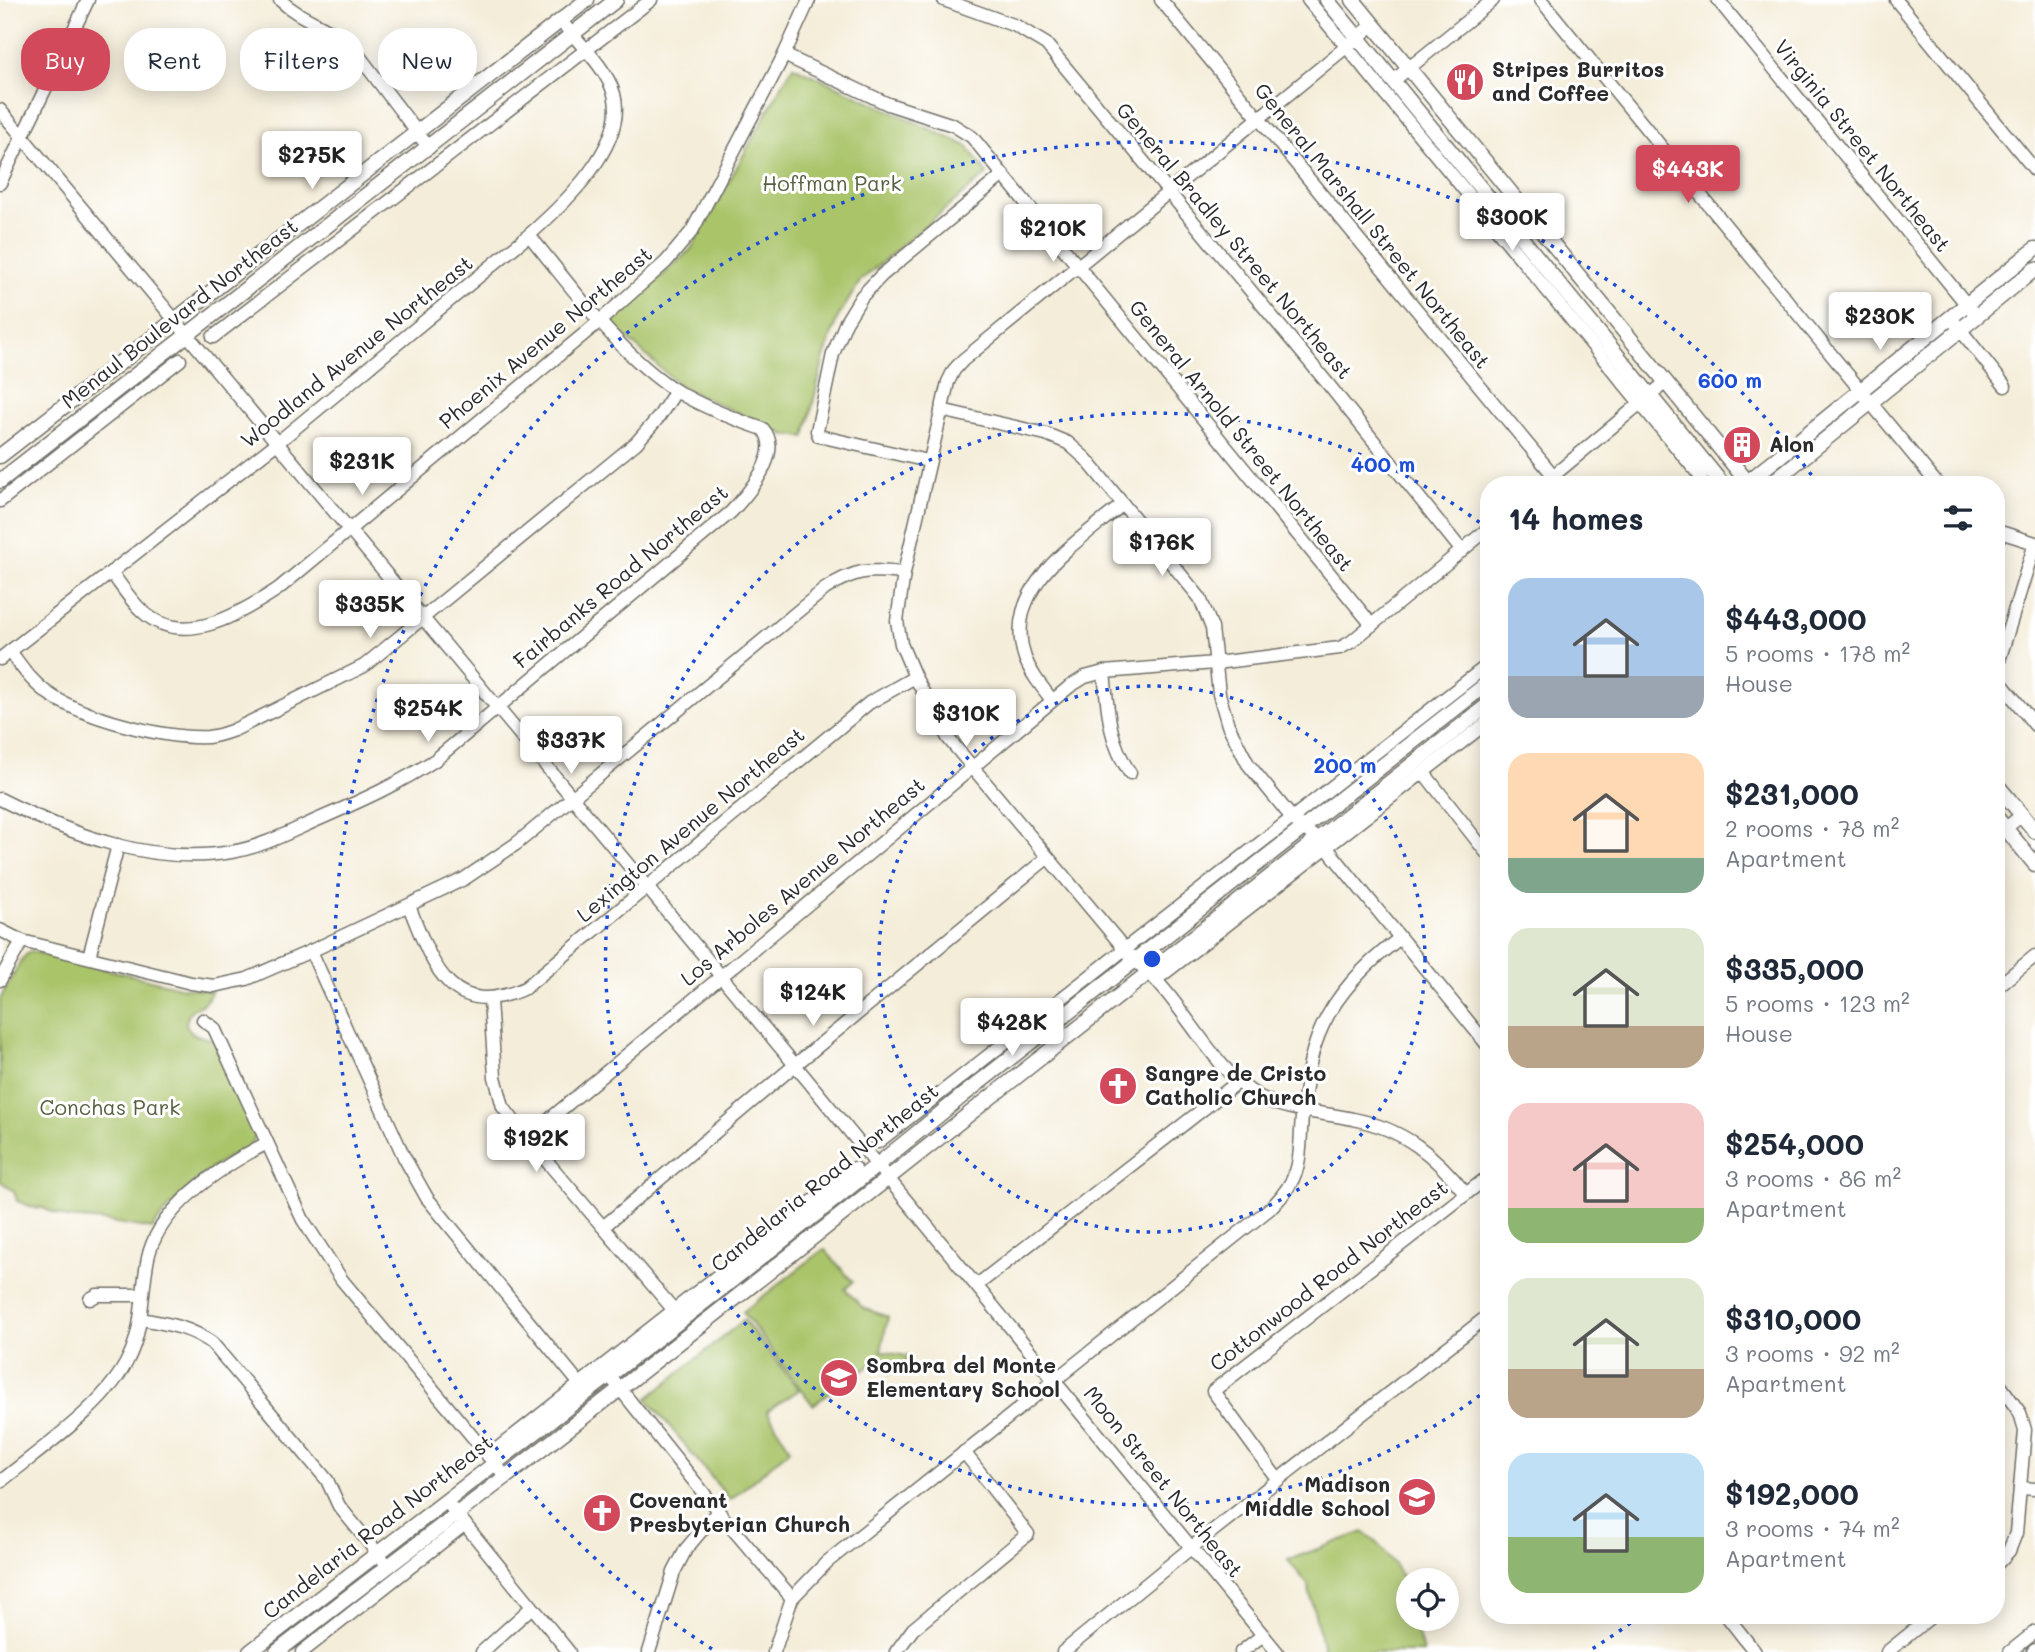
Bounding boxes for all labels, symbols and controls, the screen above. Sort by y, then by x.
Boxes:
chip: Buy [21,28,110,91]
chip: Rent [124,28,226,91]
chip: Filters [240,28,364,91]
chip: New [378,28,477,91]
street label: Virginia Street Northeast [1769,33,1957,257]
place label: Stripes Burritos and Coffee [1492,55,1664,106]
restaurant icon: Stripes Burritos and Coffee [1444,61,1486,103]
street label: General Marshall Street Northeast [1249,77,1497,374]
street label: General Bradley Street Northeast [1111,96,1359,384]
pin: $275K [263,132,361,191]
text: $275K [278,139,346,169]
pin: $443K [1639,146,1737,205]
text: $443K [1652,153,1724,183]
park label: Hoffman Park [762,169,902,196]
pin: $300K [1463,194,1561,253]
text: $300K [1476,201,1548,231]
pin: $210K [1004,204,1102,264]
street label: Menaul Boulevard Northeast [55,212,303,414]
text: $210K [1019,212,1087,242]
street label: Phoenix Avenue Northeast [433,240,657,434]
street label: Woodland Avenue Northeast [234,249,478,453]
pin: $230K [1831,292,1929,352]
street label: General Arnold Street Northeast [1124,294,1360,576]
text: $230K [1845,300,1915,330]
text: 600 m [1698,366,1762,393]
building icon: Alon [1721,424,1763,466]
place label: Alon [1769,430,1814,457]
pin: $231K [313,438,411,497]
text: $231K [329,445,395,475]
text: 400 m [1351,450,1415,477]
street label: Fairbanks Road Northeast [507,478,733,674]
text: 14 homes [1508,498,1644,538]
icon: filters [1939,499,1977,537]
pin: $176K [1113,518,1211,578]
text: $176K [1129,526,1195,556]
pin: $335K [321,580,419,640]
text: $335K [335,588,405,618]
text: $443,000 [1725,598,1867,638]
icon: home [1564,606,1648,690]
text: 5 rooms · 178 m² [1725,638,1910,668]
text: House [1725,668,1793,698]
pin: $254K [379,684,477,744]
pin: $310K [917,690,1015,749]
text: $254K [393,692,463,722]
text: $310K [932,697,1000,727]
pin: $337K [522,716,620,776]
street label: Lexington Avenue Northeast [570,720,810,927]
text: $337K [536,724,606,754]
text: 200 m [1314,751,1376,778]
street label: Los Arboles Avenue Northeast [674,771,930,991]
text: $231,000 [1725,773,1859,813]
icon: home [1564,781,1648,865]
text: 2 rooms · 78 m² [1725,813,1899,843]
text: Apartment [1725,843,1847,873]
centre of rings [1140,947,1164,971]
text: $335,000 [1725,948,1864,988]
icon: home [1564,956,1648,1040]
pin: $124K [764,968,862,1028]
text: $124K [780,976,846,1006]
text: 5 rooms · 123 m² [1725,988,1910,1018]
pin: $428K [963,998,1061,1058]
text: $428K [976,1006,1048,1036]
text: House [1725,1018,1793,1048]
place label: Sangre de Cristo Catholic Church [1145,1059,1327,1110]
church icon: Sangre de Cristo Catholic Church [1097,1065,1139,1107]
street label: Candelaria Road Northeast [705,1077,943,1277]
park label: Conchas Park [40,1093,180,1120]
pin: $192K [487,1114,585,1174]
text: $192K [503,1122,569,1152]
text: $254,000 [1725,1123,1864,1163]
icon: home [1564,1131,1648,1215]
text: 3 rooms · 86 m² [1725,1163,1901,1193]
street label: Cottonwood Road Northeast [1203,1173,1453,1376]
text: Apartment [1725,1193,1847,1223]
text: $310,000 [1725,1298,1861,1338]
icon: home [1564,1306,1648,1390]
text: 3 rooms · 92 m² [1725,1338,1900,1368]
place label: Sombra del Monte Elementary School [866,1351,1060,1403]
school or university icon: Sombra del Monte Elementary School [818,1357,860,1399]
text: Apartment [1725,1368,1847,1398]
street label: Moon Street Northeast [1079,1380,1250,1582]
street label: Candelaria Road Northeast [256,1427,498,1624]
place label: Madison Middle School [1245,1470,1390,1521]
text: $192,000 [1725,1473,1859,1513]
school or university icon: Madison Middle School [1396,1476,1438,1518]
icon: home [1564,1481,1648,1565]
place label: Covenant Presbyterian Church [629,1486,850,1538]
church icon: Covenant Presbyterian Church [581,1492,623,1534]
text: 3 rooms · 74 m² [1725,1513,1900,1543]
text: Apartment [1725,1543,1847,1573]
map controls [1396,1568,1459,1631]
button: locate [1396,1568,1459,1631]

